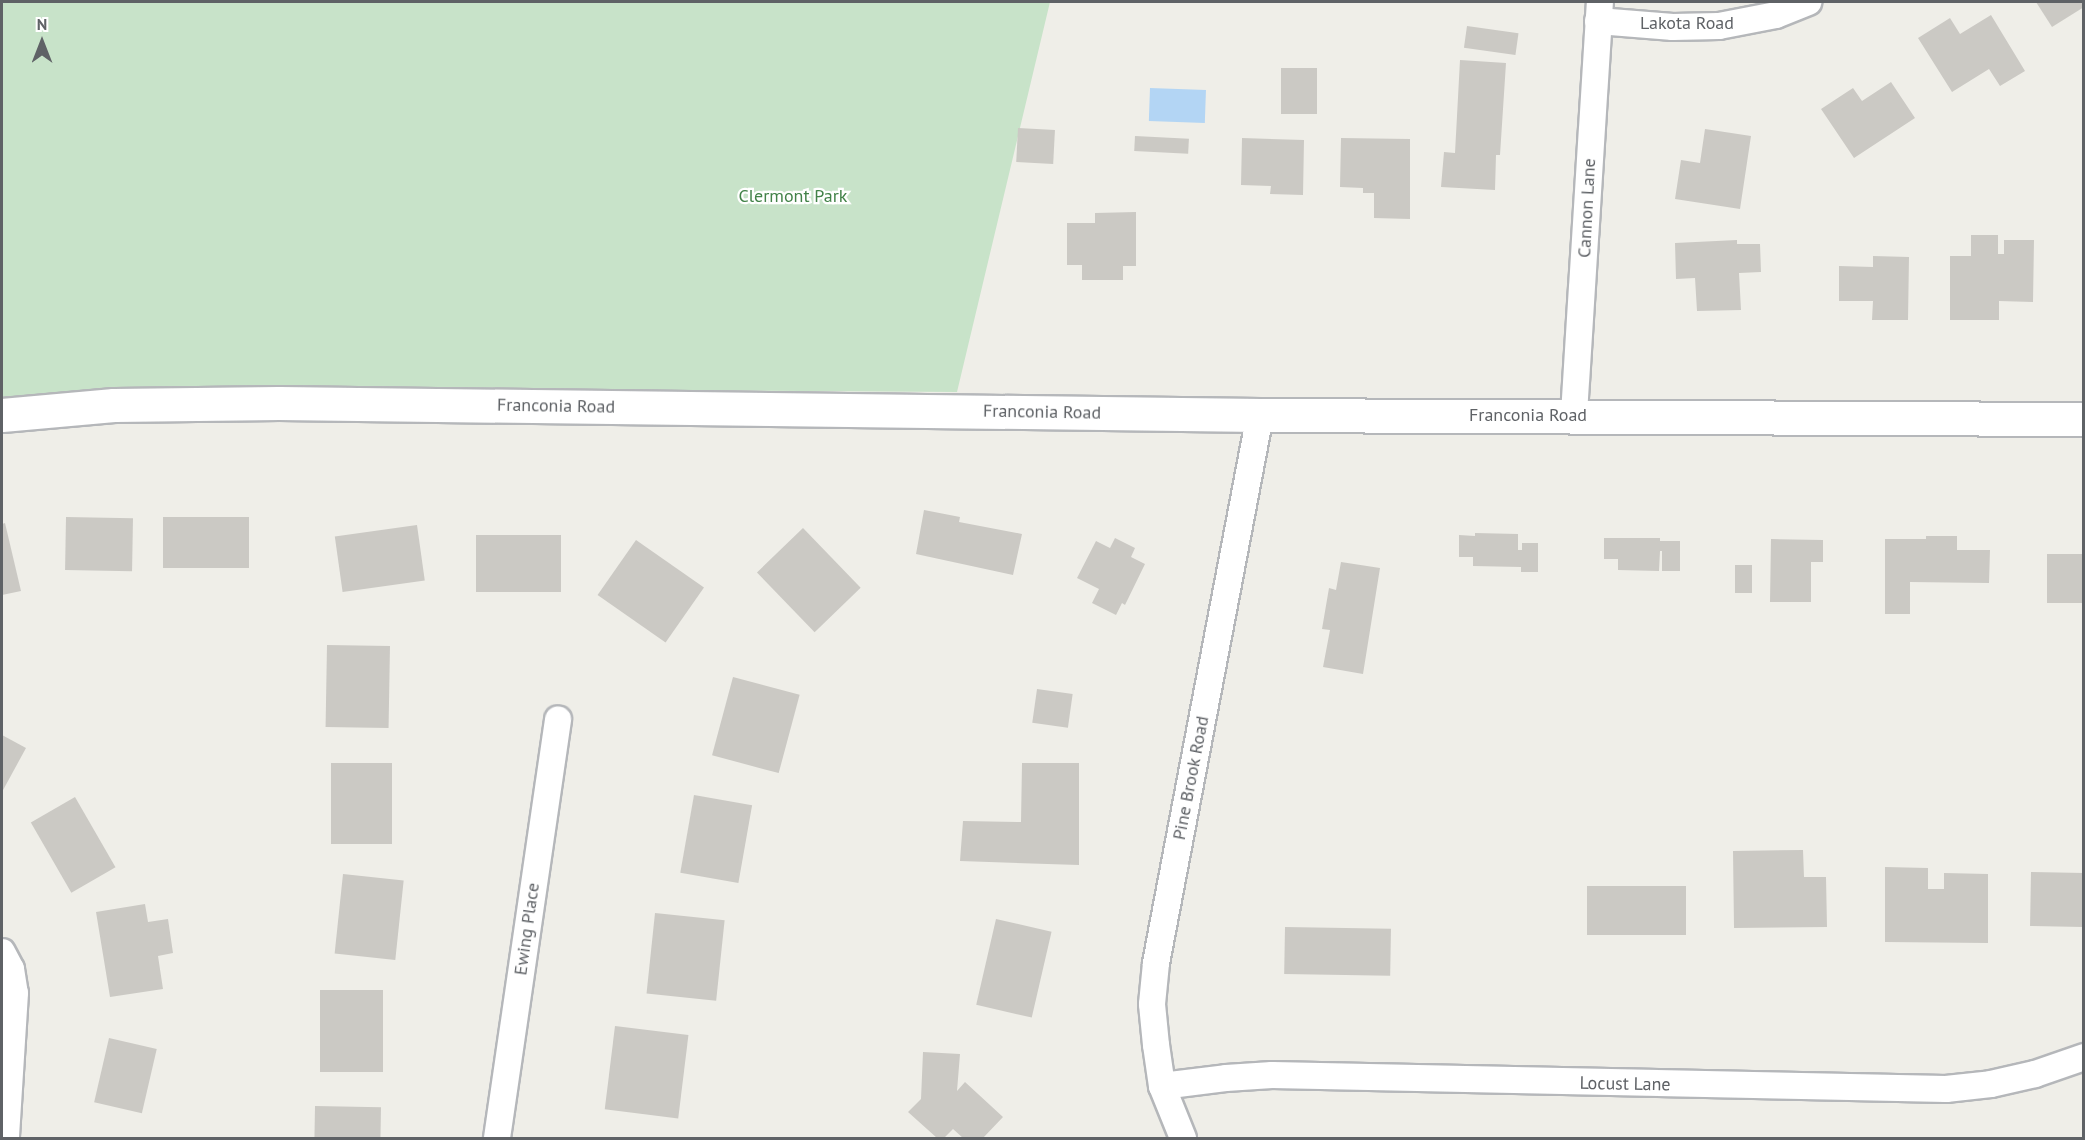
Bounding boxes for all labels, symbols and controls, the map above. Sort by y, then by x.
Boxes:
north arrow [12,12,72,72]
street label: Lakota Road [1640,12,1734,34]
text: N [37,14,47,34]
street label: Cannon Lane [1574,158,1600,258]
park label: Clermont Park [739,185,847,207]
street label: Franconia Road [497,394,615,418]
street label: Franconia Road [983,400,1101,424]
street label: Franconia Road [1469,404,1587,426]
street label: Pine Brook Road [1168,714,1214,842]
street label: Ewing Place [510,881,544,977]
street label: Locust Lane [1579,1072,1671,1096]

